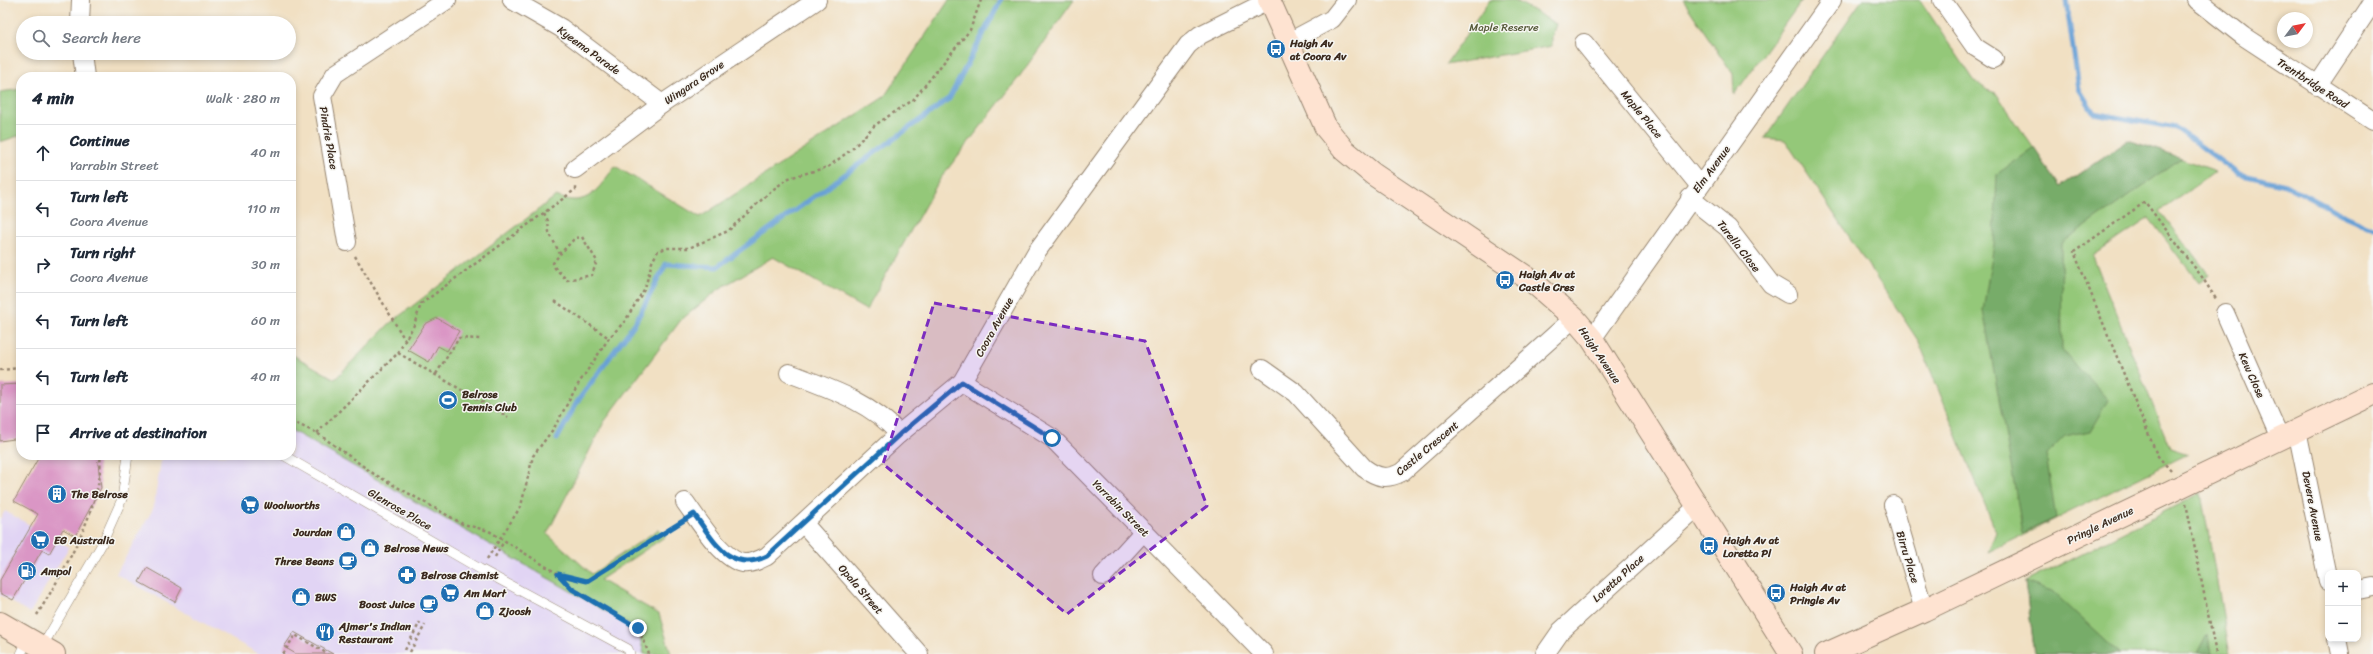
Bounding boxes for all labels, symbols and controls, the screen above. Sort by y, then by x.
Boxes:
north arrow [2277,12,2313,48]
search box [16,16,296,60]
park label: Maple Reserve [1469,18,1539,37]
street label: Kyeema Parade [553,21,625,80]
text: Search here [62,25,141,51]
icon: search [30,27,52,49]
place label: Haigh Av at Coora Av [1289,34,1347,66]
bus stop icon: Haigh Av at Coora Av [1265,38,1287,60]
street label: Trentbridge Road [2273,53,2353,114]
street label: Wingara Grove [660,55,729,110]
text: 4 min [32,83,74,113]
street label: Maple Place [1616,86,1668,143]
text: Walk · 280 m [206,87,280,110]
street label: Pindrie Place [314,105,343,171]
text: Continue [70,128,130,154]
text: 40 m [250,141,280,164]
street label: Elm Avenue [1687,141,1736,197]
icon: ahead [32,142,54,164]
text: Yarrabin Street [70,154,159,177]
text: Turn left [70,184,128,210]
text: 110 m [247,197,280,220]
icon: left [32,198,54,220]
text: Coora Avenue [70,210,148,233]
street label: Turella Close [1712,216,1765,277]
text: Turn right [70,240,135,266]
text: 30 m [251,253,280,276]
icon: right [32,254,54,276]
place label: Haigh Av at Castle Cres [1518,265,1576,297]
text: Coora Avenue [70,266,148,289]
bus stop icon: Haigh Av at Castle Cres [1494,269,1516,291]
street label: Coora Avenue [970,293,1019,361]
text: Turn left [70,308,128,334]
text: 60 m [251,309,280,332]
icon: left [32,310,54,332]
street label: Haigh Avenue [1573,323,1626,388]
street label: Kew Close [2233,349,2270,402]
text: Turn left [70,364,128,390]
text: 40 m [250,365,280,388]
icon: left [32,366,54,388]
place label: Belrose Tennis Club [462,385,517,417]
sports icon: Belrose Tennis Club [437,389,459,411]
street label: Castle Crescent [1392,416,1463,481]
text: Arrive at destination [70,420,207,446]
icon: arrive [32,422,54,444]
route start [1043,429,1061,447]
street label: Devere Avenue [2296,470,2329,543]
street label: Yarrabin Street [1087,475,1154,542]
building icon: The Belrose [46,483,68,505]
street label: Glenrose Place [364,483,436,536]
place label: The Belrose [71,485,128,504]
supermarket icon: Woolworths [239,494,261,516]
place label: Woolworths [264,496,320,515]
street label: Pringle Avenue [2063,501,2137,550]
shop icon: Jourdan [335,521,357,543]
place label: Jourdan [293,523,332,542]
supermarket icon: EG Australia [29,529,51,551]
street label: Birru Place [1891,529,1925,586]
place label: EG Australia [54,531,115,550]
place label: Haigh Av at Loretta Pl [1722,531,1779,563]
bus stop icon: Haigh Av at Loretta Pl [1698,535,1720,557]
shop icon: Belrose News [359,537,381,559]
place label: Belrose News [384,539,449,558]
street label: Loretta Place [1588,549,1649,607]
cafe icon: Three Beans [337,550,359,572]
place label: Three Beans [275,552,335,571]
fuel station icon: Ampol [16,560,38,582]
street label: Opala Street [833,560,888,619]
place label: Ampol [40,562,72,581]
pharmacy icon: Belrose Chemist [396,564,418,586]
place label: Belrose Chemist [421,566,499,585]
map controls [2325,570,2361,642]
button: + [2325,570,2361,606]
place label: Haigh Av at Pringle Av [1789,578,1846,610]
supermarket icon: Am Mart [439,582,461,604]
bus stop icon: Haigh Av at Pringle Av [1765,582,1787,604]
place label: Am Mart [463,584,508,603]
shop icon: BWS [290,586,312,608]
place label: BWS [315,588,337,607]
cafe icon: Boost Juice [418,593,440,615]
place label: Boost Juice [359,595,415,614]
shop icon: Zjoosh [474,600,496,622]
place label: Zjoosh [498,602,531,621]
button: − [2325,606,2361,642]
place label: Ajmer's Indian Restaurant [338,617,411,649]
route end [629,619,647,637]
restaurant icon: Ajmer's Indian Restaurant [314,621,336,643]

